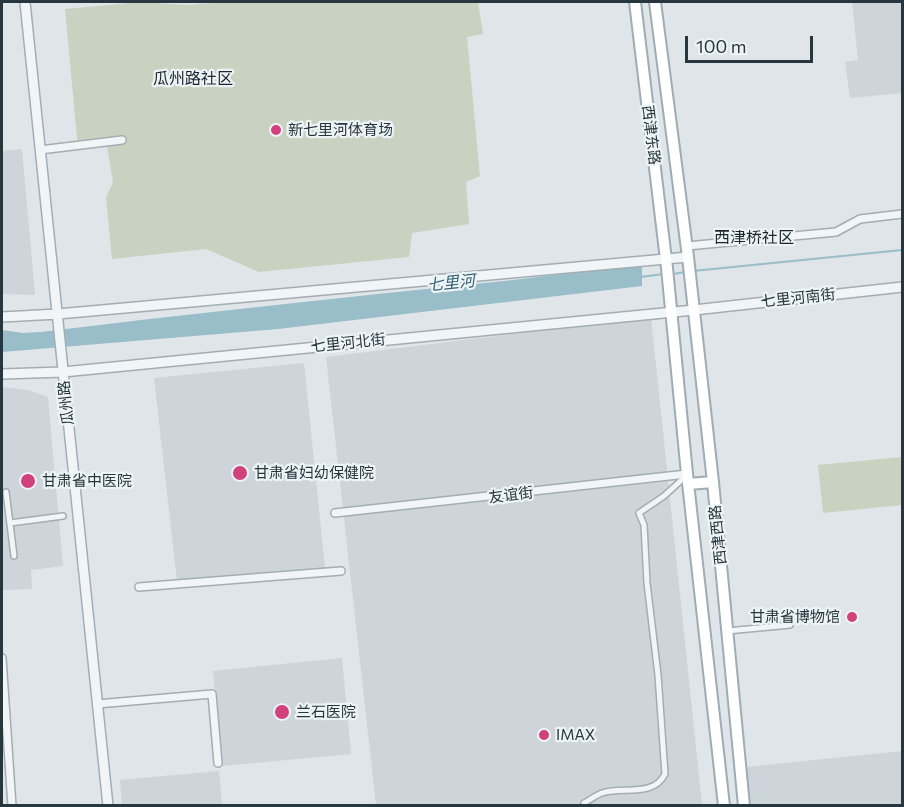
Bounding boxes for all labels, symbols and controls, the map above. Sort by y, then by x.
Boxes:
scale bar [688,24,816,62]
text: 100 m [696,35,746,57]
district label: 瓜州路社区 [153,69,233,89]
street label: 西津东路 [638,104,664,166]
place label: 新七里河体育场 [288,121,393,139]
marker: 新七里河体育场 [269,123,283,137]
district label: 西津桥社区 [714,228,794,248]
water label: 七里河 [426,271,476,295]
street label: 七里河南街 [760,285,836,311]
street label: 七里河北街 [310,330,386,356]
street label: 瓜州路 [55,380,77,426]
marker: 甘肃省妇幼保健院 [231,464,249,482]
place label: 甘肃省妇幼保健院 [254,464,374,482]
marker: 甘肃省中医院 [19,472,37,490]
place label: 甘肃省中医院 [42,472,132,490]
street label: 友谊街 [488,483,534,507]
street label: 西津西路 [706,504,730,566]
place label: 甘肃省博物馆 [750,608,840,626]
marker: 甘肃省博物馆 [845,610,859,624]
marker: 兰石医院 [273,703,291,721]
place label: 兰石医院 [296,703,356,721]
place label: IMAX [556,726,595,744]
marker: IMAX [537,728,551,742]

